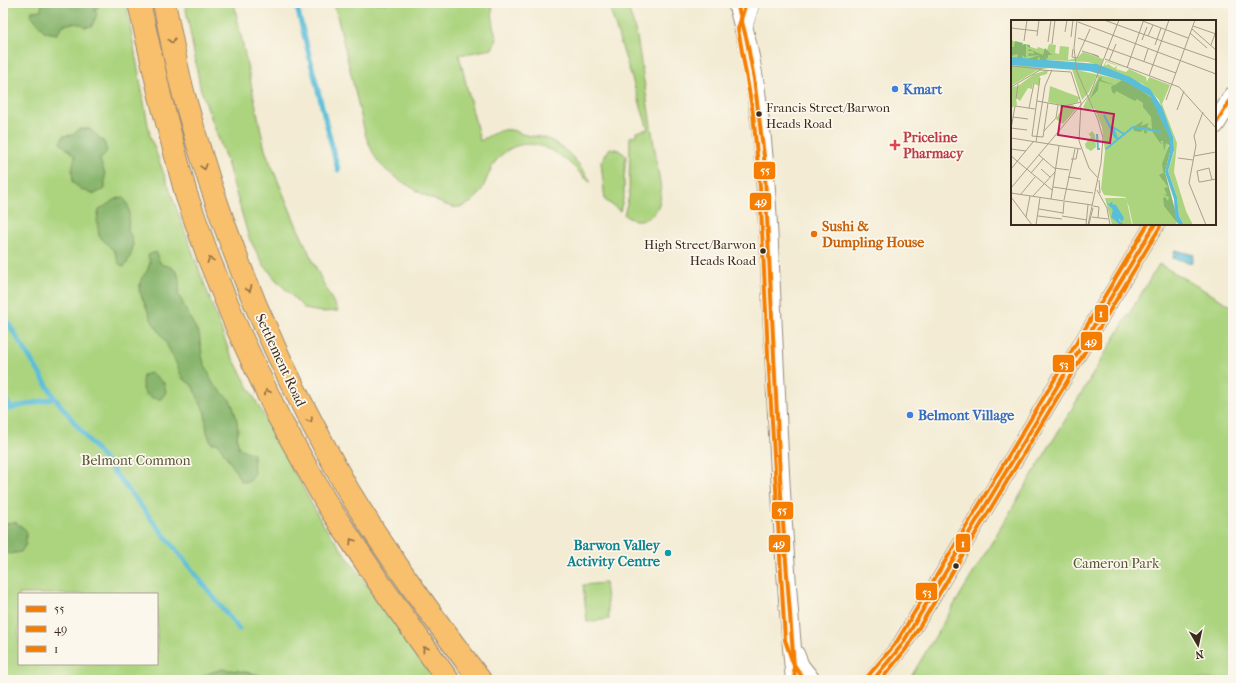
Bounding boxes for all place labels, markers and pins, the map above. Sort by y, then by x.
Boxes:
place label: Kmart [903,81,943,98]
marker: Kmart [890,84,900,94]
place label: Francis Street/Barwon Heads Road [766,100,891,131]
marker: Francis Street/Barwon Heads Road [754,109,764,119]
place label: Priceline Pharmacy [903,129,965,162]
marker: Priceline Pharmacy [890,140,900,150]
place label: Sushi & Dumpling House [822,218,924,251]
marker: Sushi & Dumpling House [809,229,819,239]
place label: High Street/Barwon Heads Road [644,237,757,268]
marker: High Street/Barwon Heads Road [758,246,768,256]
place label: Belmont Village [918,407,1014,424]
marker: Belmont Village [905,410,915,420]
place label: Barwon Valley Activity Centre [566,537,662,570]
marker: Barwon Valley Activity Centre [663,548,673,558]
unlabelled marker [951,561,961,571]

